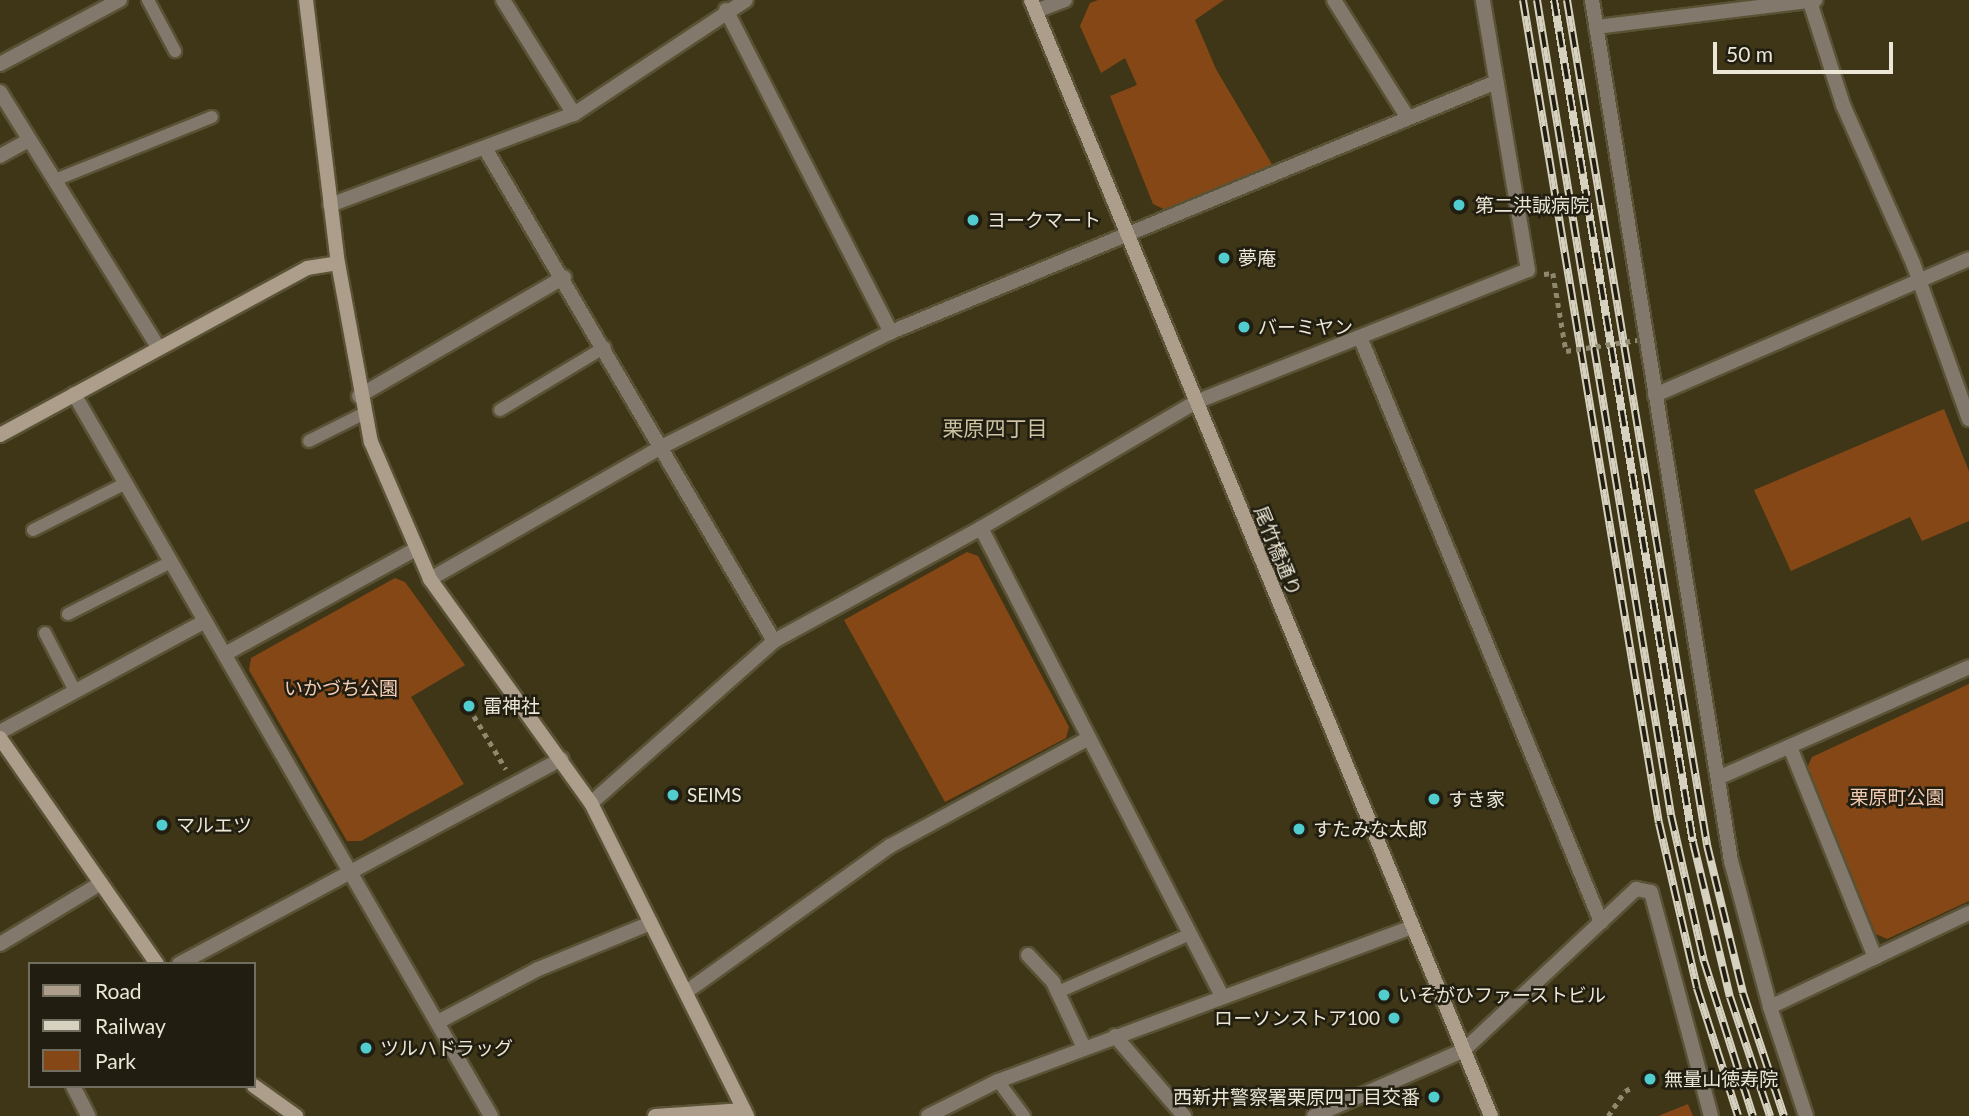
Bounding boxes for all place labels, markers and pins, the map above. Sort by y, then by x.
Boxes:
place label: 第二洪誠病院 [1475,194,1589,216]
marker: 第二洪誠病院 [1449,195,1469,215]
place label: ヨークマート [987,209,1101,231]
marker: ヨークマート [965,212,981,228]
place label: 夢庵 [1238,247,1276,269]
marker: 夢庵 [1216,250,1232,266]
place label: バーミヤン [1258,316,1353,338]
marker: バーミヤン [1236,319,1252,335]
place label: 雷神社 [483,695,540,717]
marker: 雷神社 [461,698,477,714]
place label: SEIMS [687,784,742,806]
marker: SEIMS [665,787,681,803]
place label: すき家 [1448,788,1505,810]
marker: すき家 [1426,791,1442,807]
place label: マルエツ [176,814,252,836]
marker: マルエツ [154,817,170,833]
place label: すたみな太郎 [1313,818,1427,840]
marker: すたみな太郎 [1291,821,1307,837]
place label: いそがひファーストビル [1398,984,1607,1006]
marker: いそがひファーストビル [1376,987,1392,1003]
place label: ローソンストア100 [1214,1007,1380,1029]
marker: ローソンストア100 [1386,1010,1402,1026]
place label: ツルハドラッグ [380,1037,513,1059]
marker: ツルハドラッグ [358,1040,374,1056]
place label: 無量山徳寿院 [1664,1068,1778,1090]
marker: 無量山徳寿院 [1642,1071,1658,1087]
place label: 西新井警察署栗原四丁目交番 [1173,1086,1420,1108]
marker: 西新井警察署栗原四丁目交番 [1426,1089,1442,1105]

